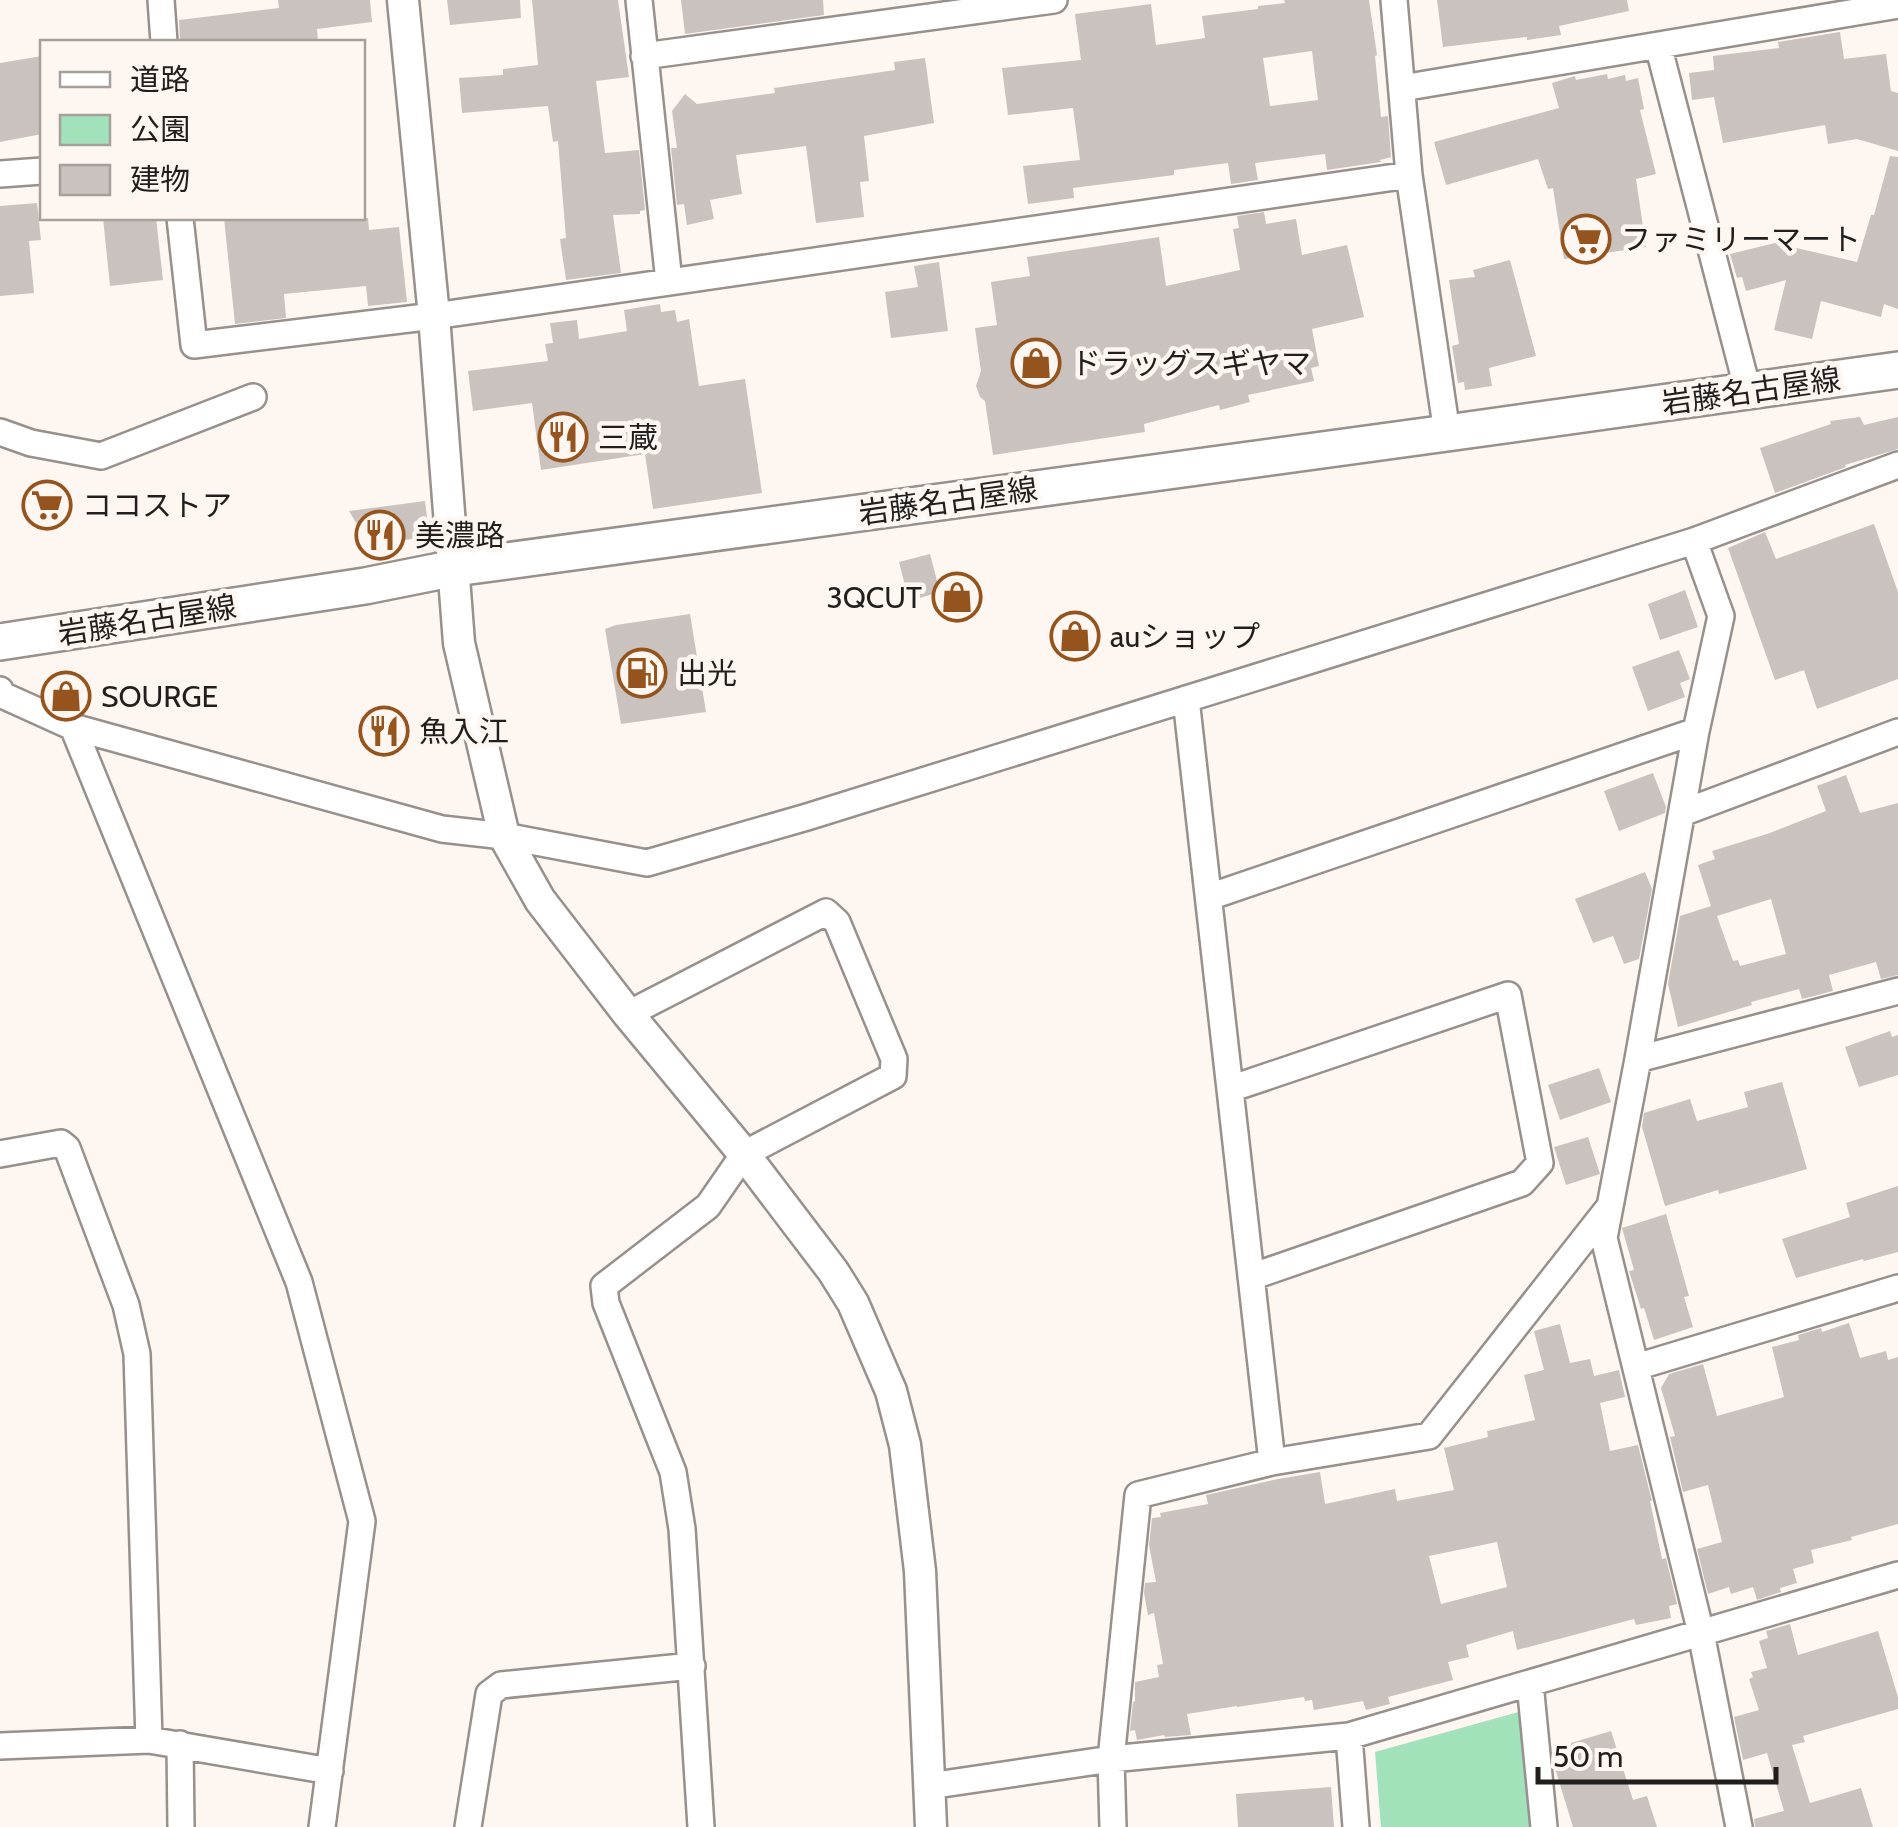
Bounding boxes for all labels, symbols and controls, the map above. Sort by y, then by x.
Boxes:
legend [40,40,365,220]
text: 道路 [130,61,190,98]
text: 公園 [130,111,190,148]
text: 建物 [130,161,190,198]
supermarket icon: ファミリーマート [1560,213,1612,265]
place label: ファミリーマート [1621,221,1861,258]
shop icon: ドラッグスギヤマ [1010,337,1062,389]
place label: ドラッグスギヤマ [1071,345,1311,382]
street label: 岩藤名古屋線 [1659,360,1843,422]
restaurant icon: 三蔵 [537,411,589,463]
place label: 三蔵 [598,419,658,456]
street label: 岩藤名古屋線 [856,470,1040,532]
supermarket icon: ココストア [21,479,73,531]
place label: ココストア [82,487,232,524]
restaurant icon: 美濃路 [354,509,406,561]
place label: 美濃路 [415,517,505,554]
shop icon: 3QCUT [931,571,983,623]
place label: 3QCUT [826,579,922,616]
street label: 岩藤名古屋線 [55,588,239,652]
shop icon: auショップ [1049,610,1101,662]
place label: auショップ [1110,618,1260,655]
fuel station icon: 出光 [616,647,668,699]
place label: 出光 [677,655,737,692]
shop icon: SOURGE [40,670,92,722]
place label: SOURGE [101,678,218,715]
restaurant icon: 魚入江 [358,705,410,757]
place label: 魚入江 [419,713,509,750]
scale bar [1538,1722,1776,1784]
text: 50 m [1553,1738,1623,1775]

